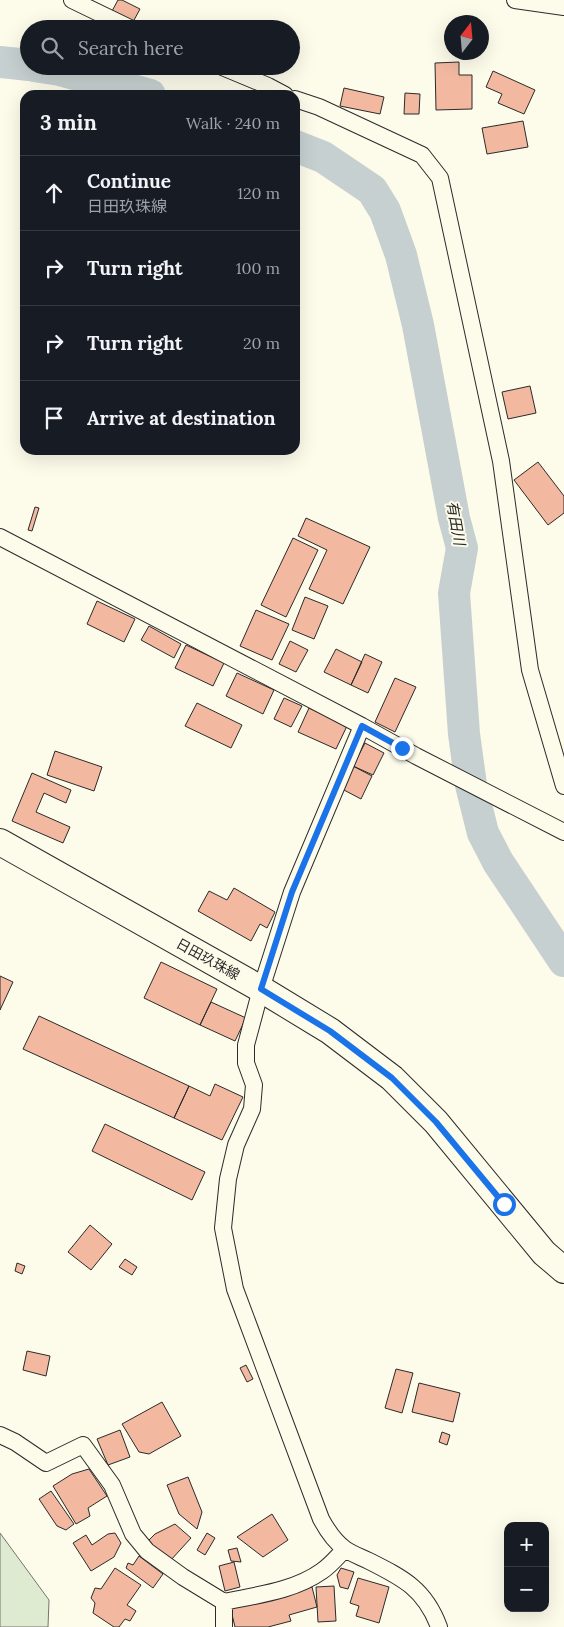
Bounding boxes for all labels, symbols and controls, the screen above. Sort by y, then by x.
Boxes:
north arrow [444,15,489,60]
search box [20,20,300,75]
icon: search [38,34,66,62]
text: Search here [78,36,184,60]
text: 3 min [40,109,97,136]
text: Walk · 240 m [186,113,280,133]
text: Continue [87,169,171,193]
icon: ahead [40,179,68,207]
text: 120 m [237,183,280,203]
text: 日田玖珠線 [87,196,167,216]
icon: right [40,254,68,282]
text: Turn right [87,256,183,280]
text: 100 m [236,258,280,278]
icon: right [40,329,68,357]
text: Turn right [87,331,183,355]
text: 20 m [243,333,280,353]
icon: arrive [40,404,68,432]
text: Arrive at destination [87,406,276,430]
water label: 有田川 [443,499,470,549]
route end [391,737,414,760]
street label: 日田玖珠線 [173,934,243,984]
route start [493,1193,516,1216]
map controls [504,1522,549,1612]
button: + [504,1522,549,1567]
button: − [504,1567,549,1612]

